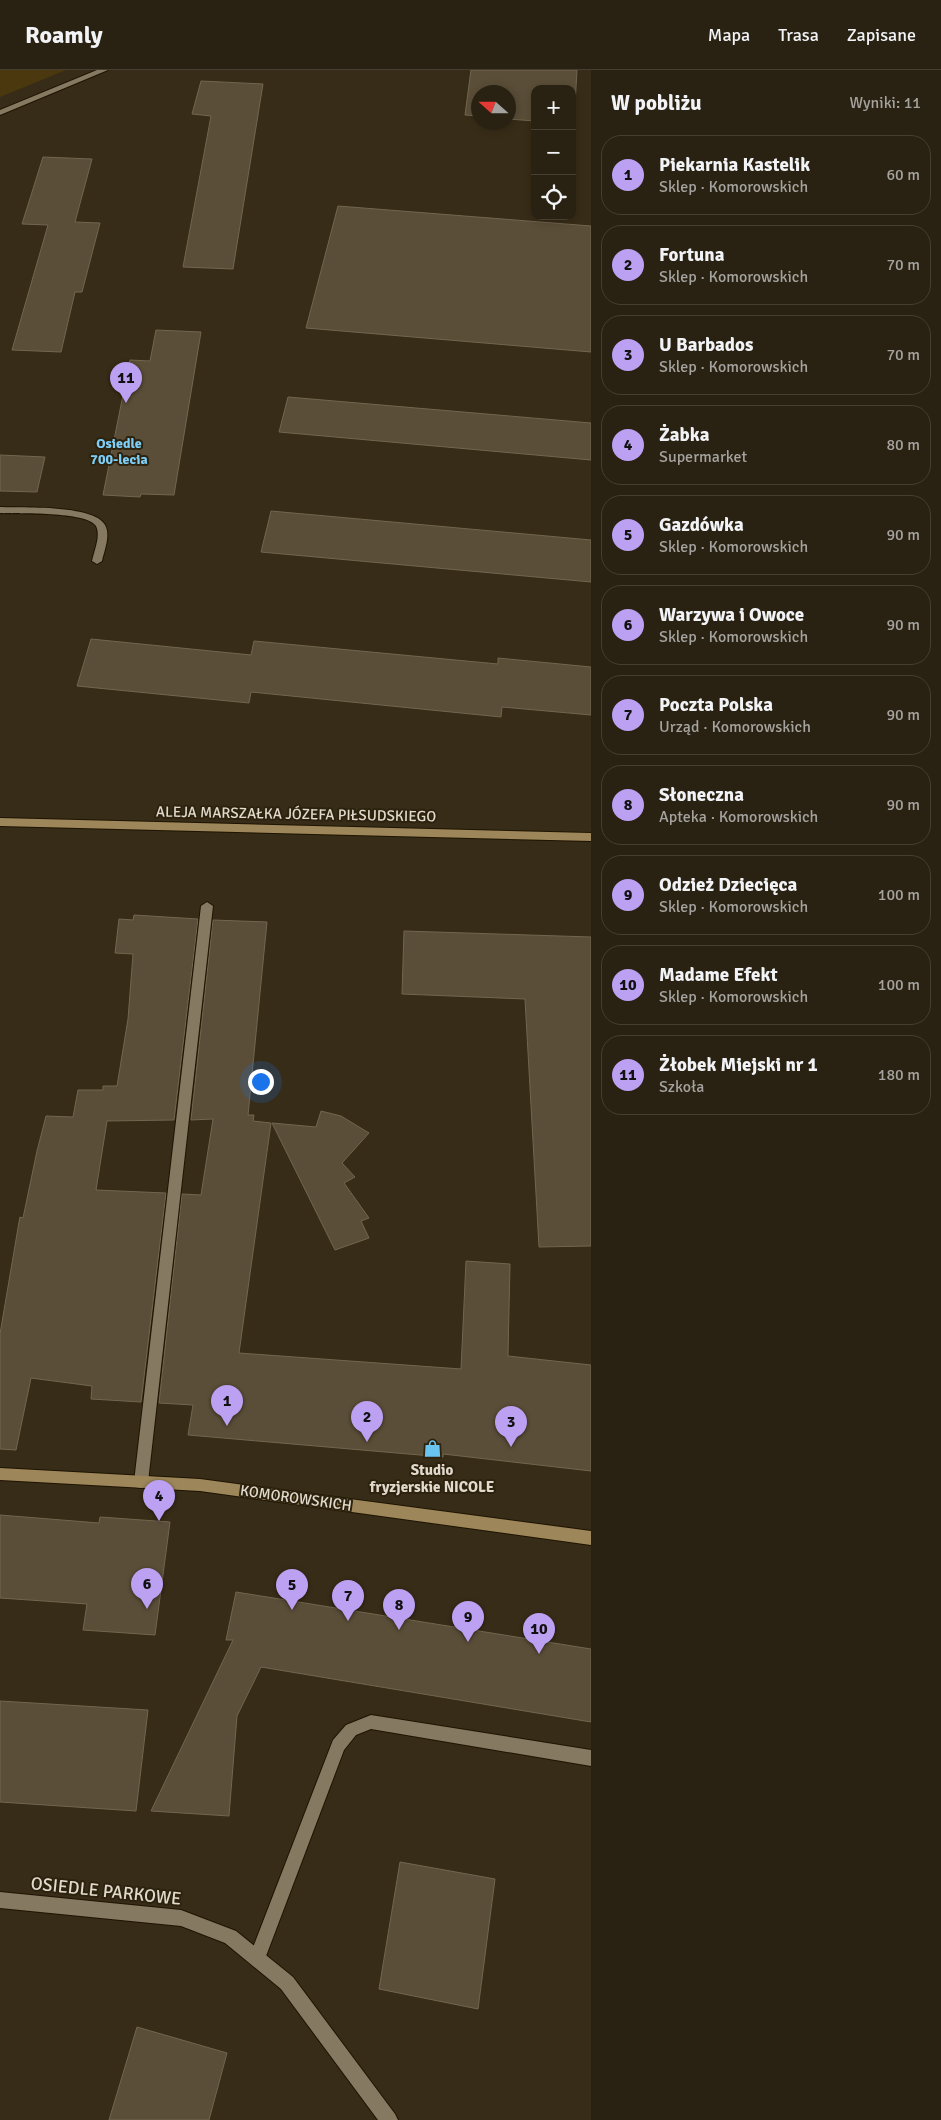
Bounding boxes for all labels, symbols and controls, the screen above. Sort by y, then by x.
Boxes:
text: Roamly [25,20,103,50]
text: Mapa [708,24,750,46]
text: Trasa [778,24,819,46]
text: Zapisane [847,24,916,46]
north arrow [471,85,516,130]
map controls [531,85,576,220]
button: + [531,85,576,130]
text: W pobliżu [611,90,702,116]
text: Wyniki: 11 [850,93,921,113]
button: − [531,130,576,175]
text: Piekarnia Kastelik [659,153,810,177]
text: 1 [624,165,632,185]
text: 60 m [886,165,920,185]
button: locate [531,175,576,220]
text: Sklep · Komorowskich [659,177,808,197]
text: Fortuna [659,243,724,267]
text: 2 [624,255,632,275]
text: 70 m [886,255,920,275]
text: Sklep · Komorowskich [659,267,808,287]
text: U Barbados [659,333,753,357]
text: 3 [624,345,632,365]
text: 70 m [886,345,920,365]
text: Sklep · Komorowskich [659,357,808,377]
pin: 11 [110,362,142,403]
text: Żabka [659,423,709,447]
district label: Osiedle 700-lecia [90,435,148,468]
text: 4 [624,435,632,455]
text: 80 m [886,435,920,455]
text: Supermarket [659,447,747,467]
text: Gazdówka [659,513,744,537]
text: 5 [624,525,632,545]
text: 90 m [886,525,920,545]
text: Sklep · Komorowskich [659,537,808,557]
text: Warzywa i Owoce [659,603,804,627]
text: 6 [624,615,632,635]
text: 90 m [886,615,920,635]
text: Sklep · Komorowskich [659,627,808,647]
text: Poczta Polska [659,693,773,717]
text: 7 [624,705,632,725]
text: 90 m [886,705,920,725]
text: Urząd · Komorowskich [659,717,811,737]
text: Słoneczna [659,783,744,807]
text: 8 [624,795,632,815]
text: 90 m [886,795,920,815]
street label: ALEJA MARSZAŁKA JÓZEFA PIŁSUDSKIEGO [156,802,436,825]
text: Apteka · Komorowskich [659,807,818,827]
text: Odzież Dziecięca [659,873,797,897]
text: 9 [624,885,632,905]
text: 100 m [878,885,920,905]
text: Sklep · Komorowskich [659,897,808,917]
text: Madame Efekt [659,963,778,987]
text: 10 [619,975,637,995]
text: 100 m [878,975,920,995]
text: Sklep · Komorowskich [659,987,808,1007]
text: Żłobek Miejski nr 1 [659,1053,818,1077]
text: 11 [619,1065,637,1085]
text: 180 m [878,1065,920,1085]
your location [248,1069,274,1095]
text: Szkoła [659,1077,704,1097]
pin: 1 [211,1385,243,1426]
pin: 2 [351,1401,383,1442]
pin: 3 [495,1406,527,1447]
shop icon: Studio fryzjerskie NICOLE [422,1439,442,1459]
place label: Studio fryzjerskie NICOLE [369,1461,495,1496]
pin: 4 [143,1480,175,1521]
street label: KOMOROWSKICH [239,1481,353,1515]
pin: 6 [131,1568,163,1609]
pin: 5 [276,1569,308,1610]
pin: 7 [332,1580,364,1621]
pin: 8 [383,1589,415,1630]
pin: 9 [452,1601,484,1642]
pin: 10 [523,1613,555,1654]
street label: OSIEDLE PARKOWE [30,1872,182,1910]

